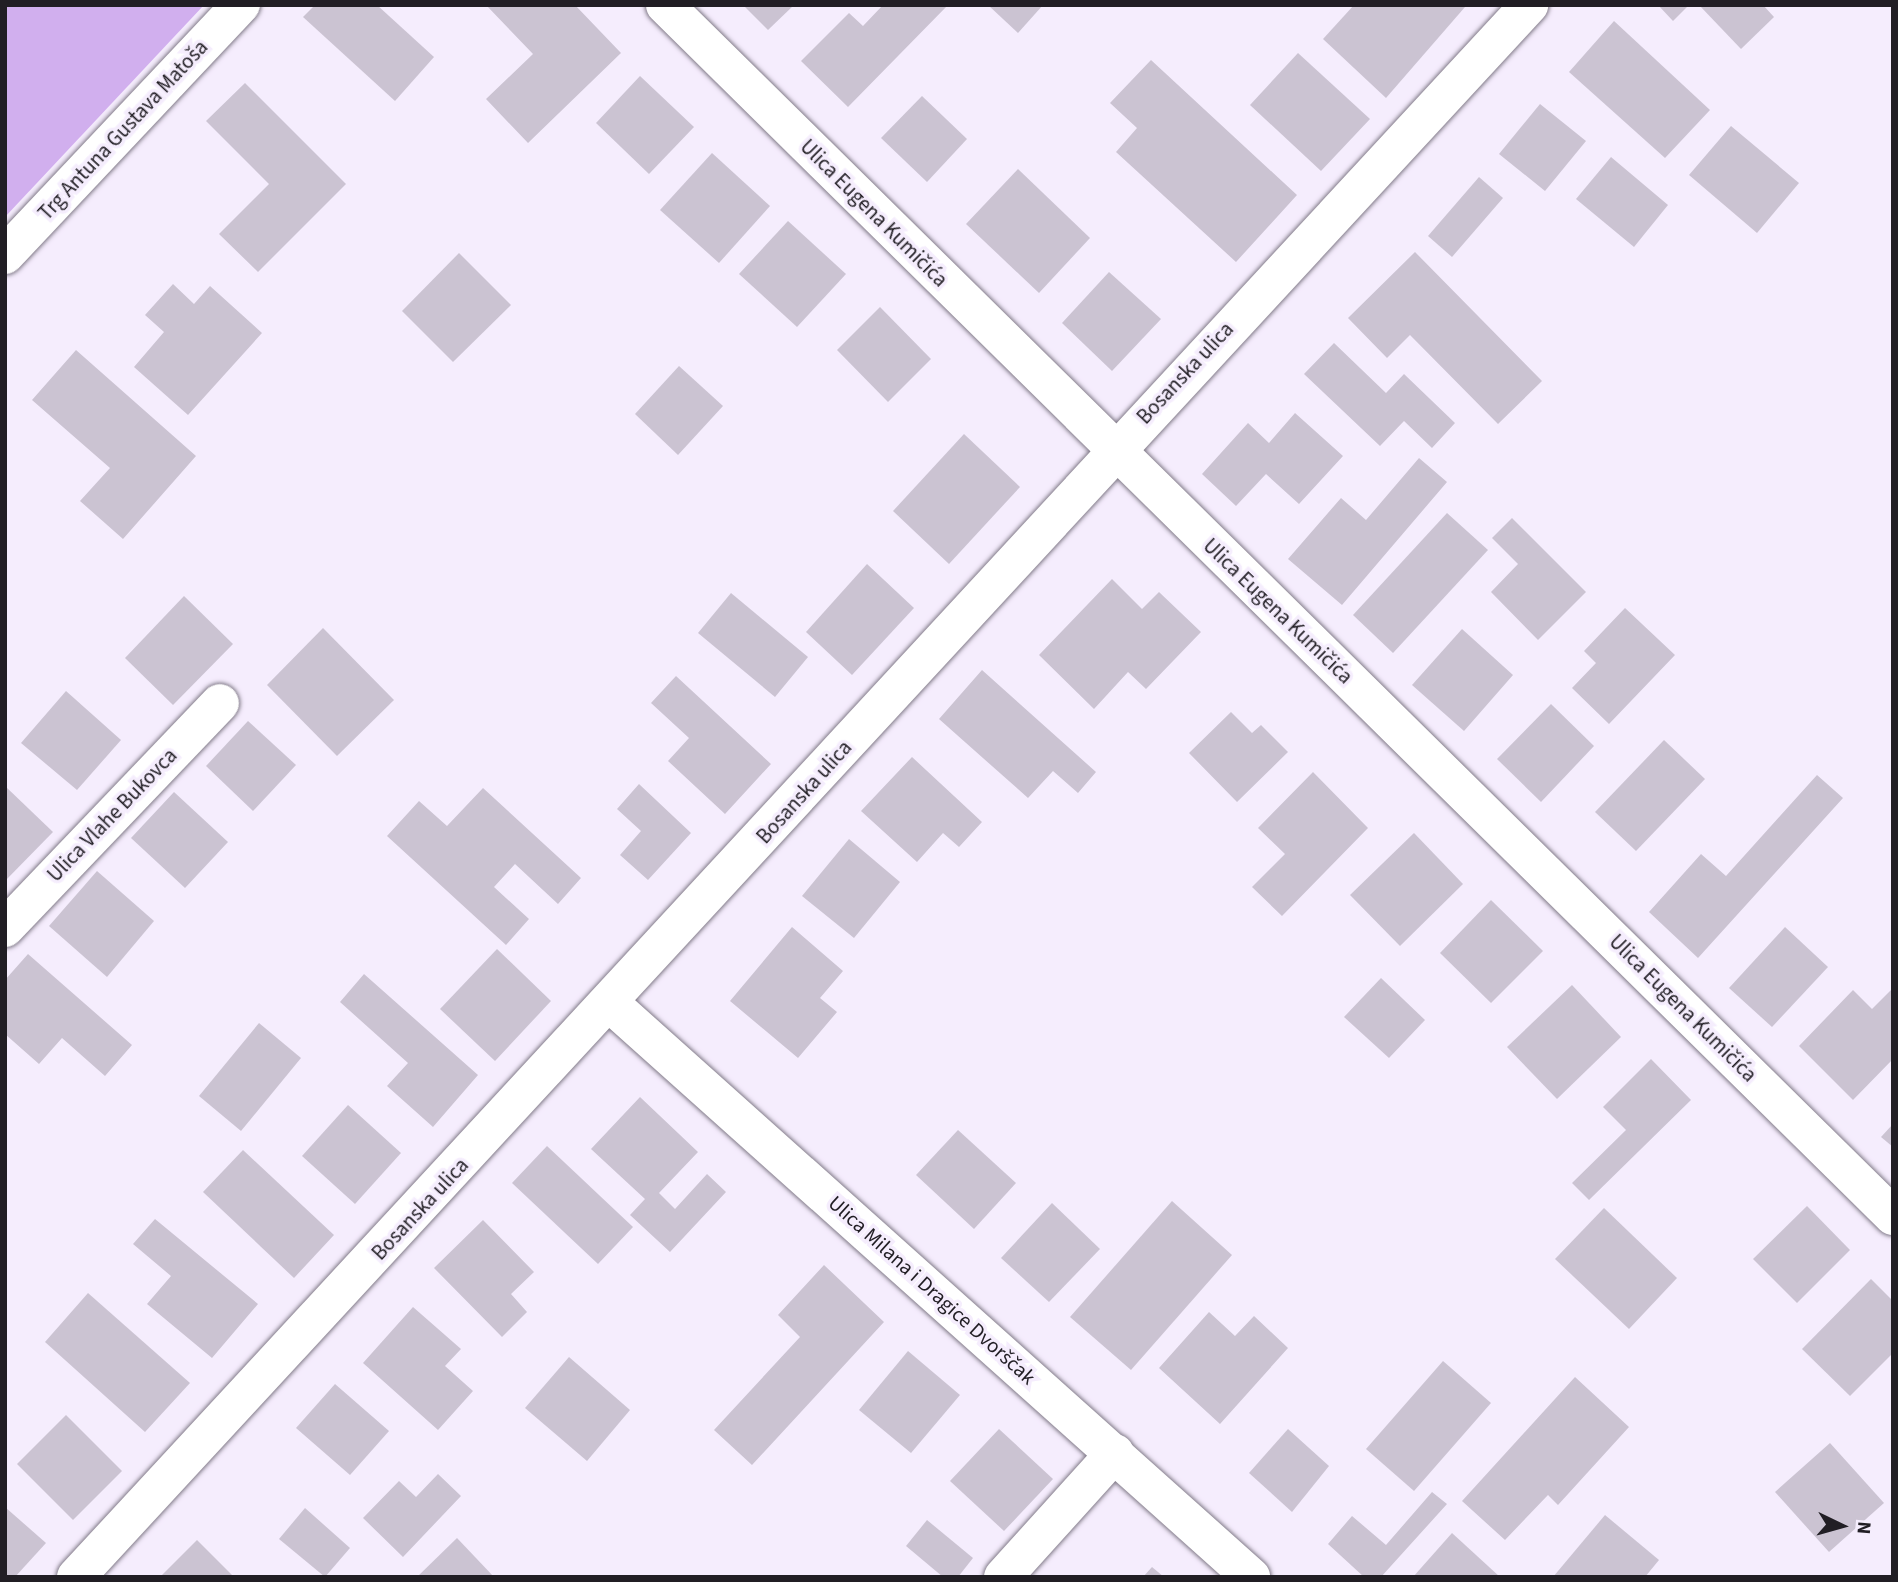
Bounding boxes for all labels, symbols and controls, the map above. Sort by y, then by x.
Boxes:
street label: Trg Antuna Gustava Matoša [33,35,213,225]
street label: Ulica Eugena Kumičića [795,134,953,292]
street label: Bosanska ulica [1131,317,1239,429]
street label: Ulica Eugena Kumičića [1198,533,1358,689]
street label: Bosanska ulica [751,735,857,849]
street label: Ulica Vlahe Bukovca [42,743,182,887]
street label: Ulica Eugena Kumičića [1604,929,1762,1087]
street label: Bosanska ulica [366,1153,474,1265]
street label: Ulica Milana i Dragice Dvorščak [823,1190,1041,1390]
north arrow [1807,1491,1877,1561]
text: N [1849,1520,1877,1535]

